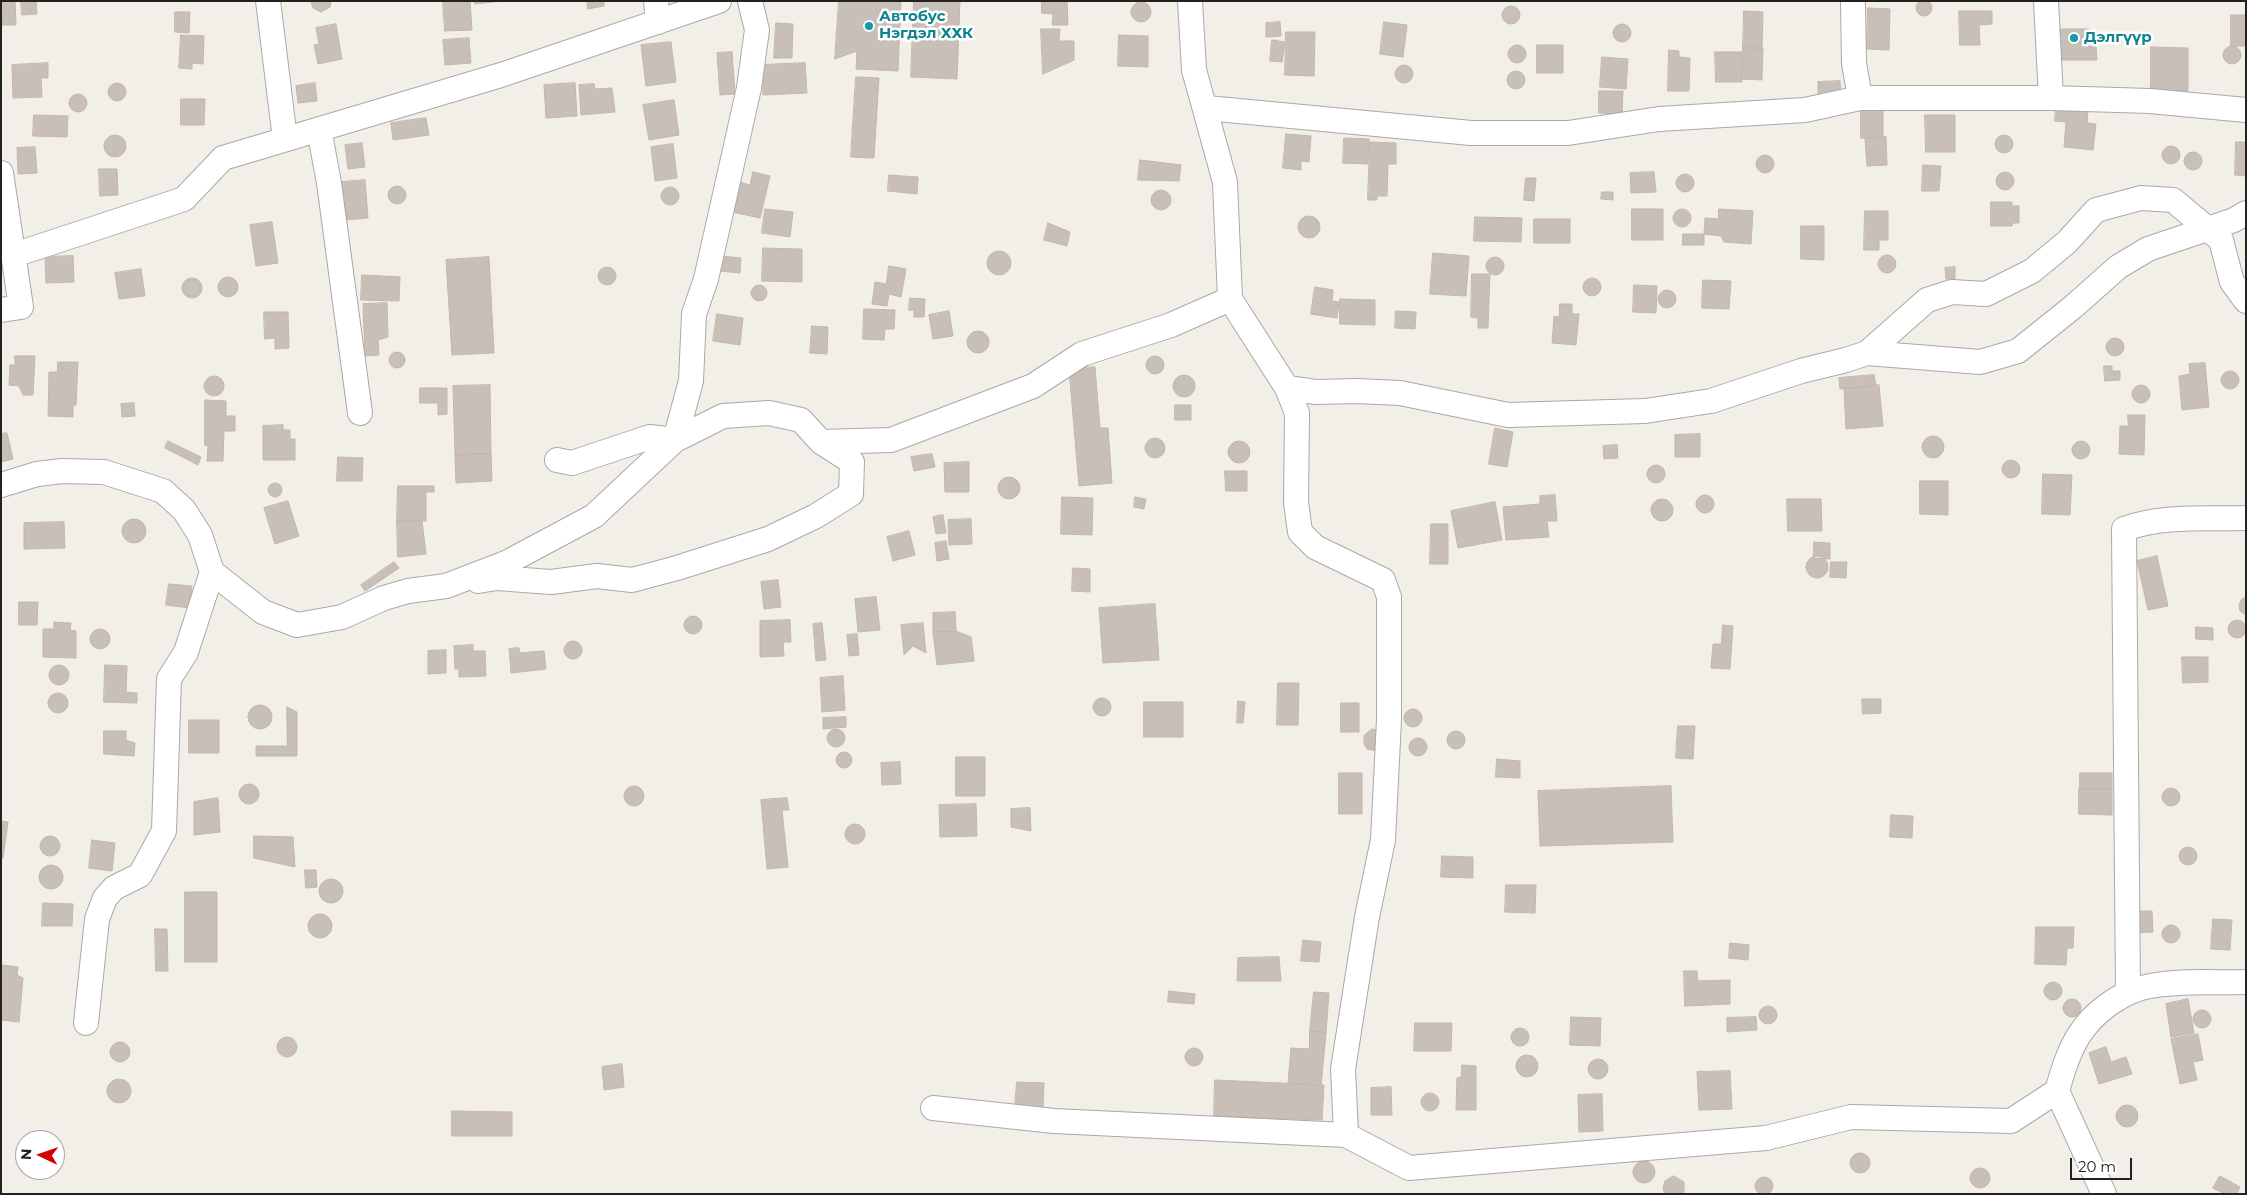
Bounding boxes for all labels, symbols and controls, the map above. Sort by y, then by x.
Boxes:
place label: Автобус Нэгдэл ХХК [879,8,973,43]
marker: Автобус Нэгдэл ХХК [863,20,875,32]
place label: Дэлгүүр [2084,29,2152,47]
marker: Дэлгүүр [2068,32,2080,44]
north arrow [15,1130,65,1180]
text: N [17,1148,35,1160]
scale bar [2072,1148,2134,1180]
text: 20 m [2078,1157,2116,1176]

